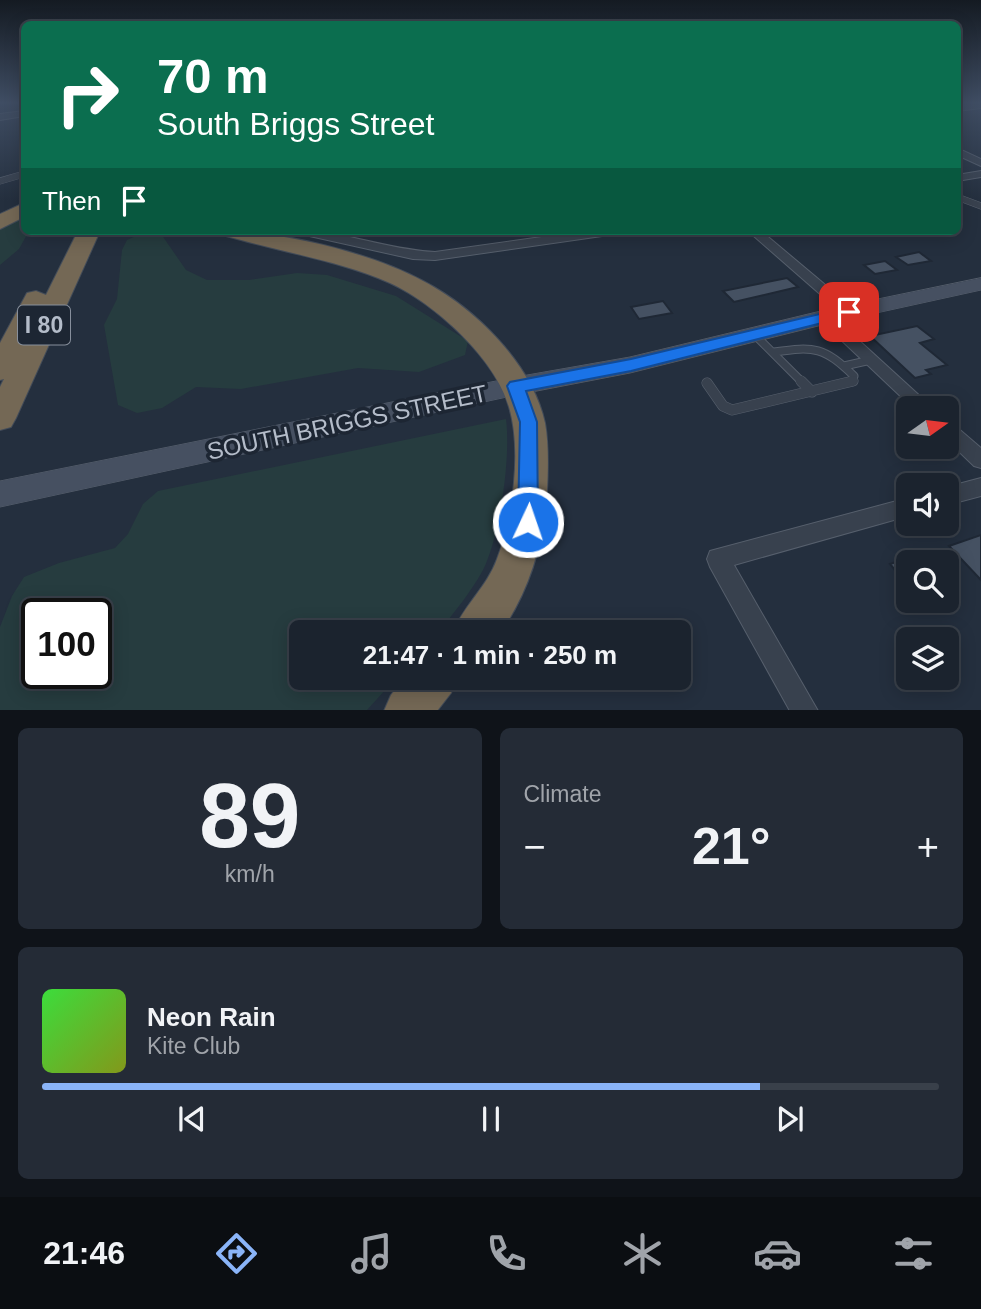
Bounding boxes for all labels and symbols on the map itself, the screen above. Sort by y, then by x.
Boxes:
pin [819,282,879,342]
road number: I 80 [18,306,70,344]
street label: SOUTH BRIGGS STREET [205,379,490,465]
north arrow [896,396,959,458]
position arrow [491,485,565,559]
speed limit sign: 100 [21,598,112,689]

